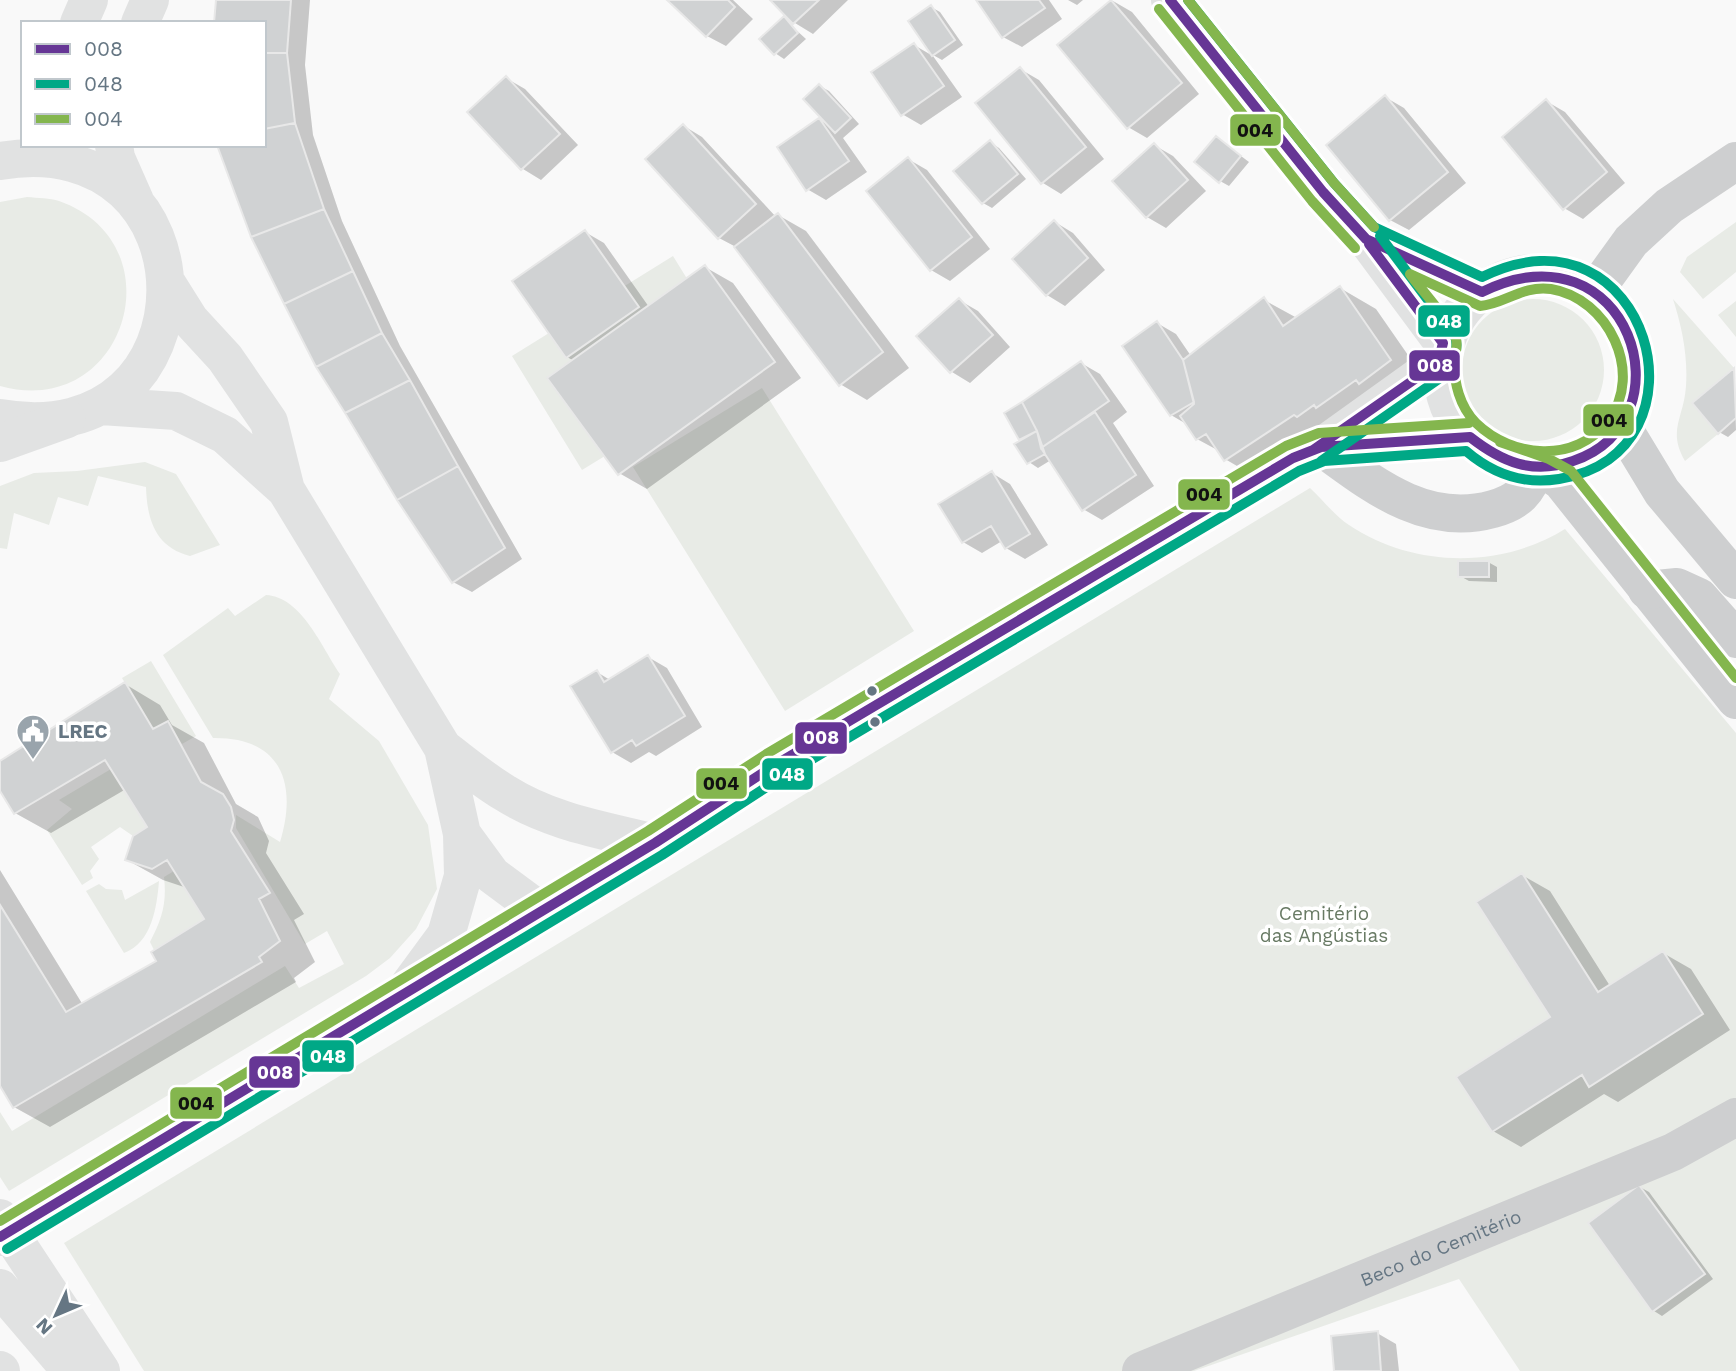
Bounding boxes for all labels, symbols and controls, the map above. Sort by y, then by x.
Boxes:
legend [21,21,266,147]
text: 008 [84,36,123,61]
text: 048 [84,71,123,96]
text: 004 [84,106,123,131]
line badge: 004 [1229,113,1282,147]
text: 004 [1237,119,1273,142]
line badge: 048 [1417,304,1471,338]
text: 048 [1426,310,1462,333]
line badge: 008 [1408,349,1461,382]
text: 008 [1417,354,1453,377]
line badge: 004 [1582,403,1635,437]
text: 004 [1591,409,1627,432]
line badge: 004 [1177,478,1231,511]
text: 004 [1186,483,1222,506]
unlabelled marker [865,684,879,698]
public building icon: LREC [14,712,52,761]
unlabelled marker [868,715,882,729]
place label: LREC [58,720,107,743]
line badge: 008 [794,721,848,755]
text: 008 [803,726,839,749]
line badge: 048 [761,757,814,791]
text: 048 [769,763,805,786]
line badge: 004 [695,767,748,800]
text: 004 [703,772,739,795]
park label: Cemitério das Angústias [1260,902,1388,947]
line badge: 048 [301,1039,355,1073]
text: 048 [310,1045,346,1068]
line badge: 008 [248,1055,301,1089]
text: 008 [257,1061,293,1084]
line badge: 004 [169,1086,223,1120]
text: 004 [178,1092,214,1115]
street label: Beco do Cemitério [1357,1205,1525,1292]
north arrow [21,1280,91,1350]
text: N [31,1313,57,1340]

